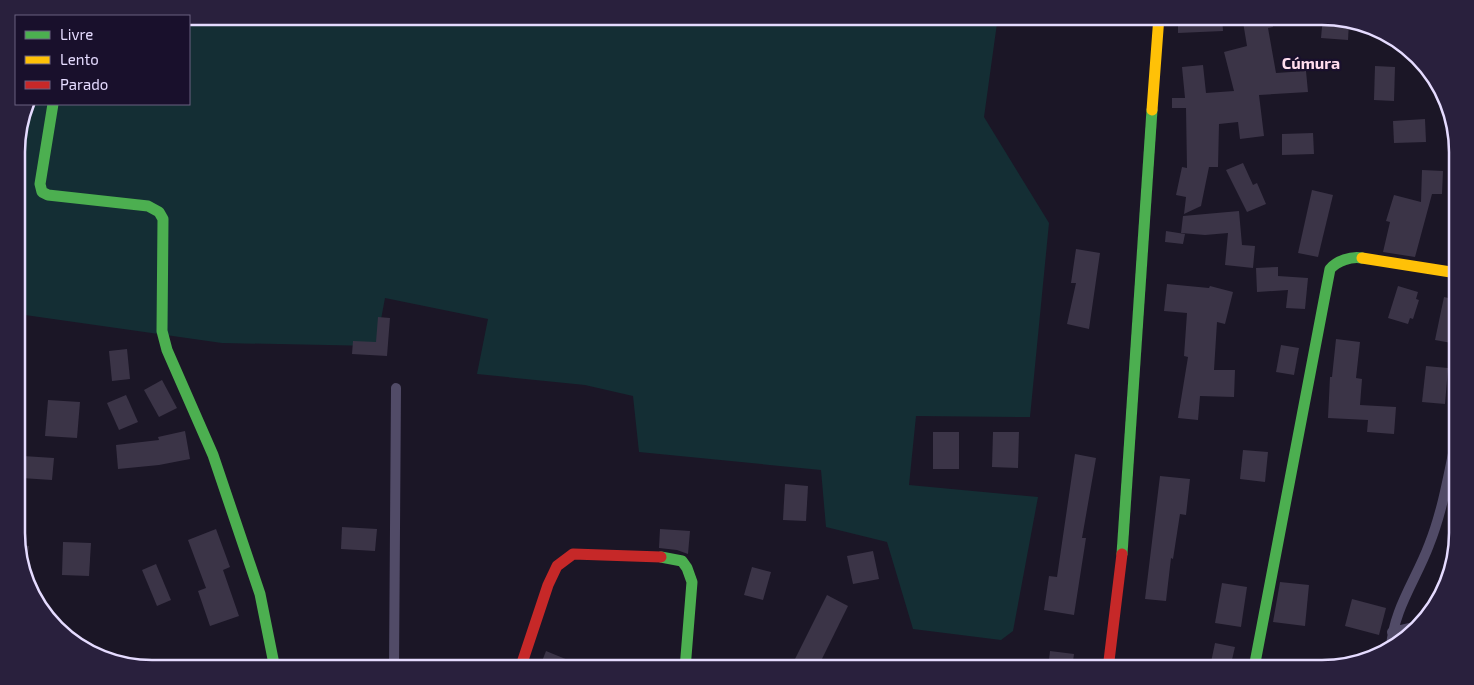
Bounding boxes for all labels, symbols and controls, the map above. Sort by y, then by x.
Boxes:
legend [15,15,190,105]
text: Livre [60,25,93,43]
text: Lento [60,50,99,68]
district label: Cúmura [1282,53,1340,72]
text: Parado [60,75,108,93]

